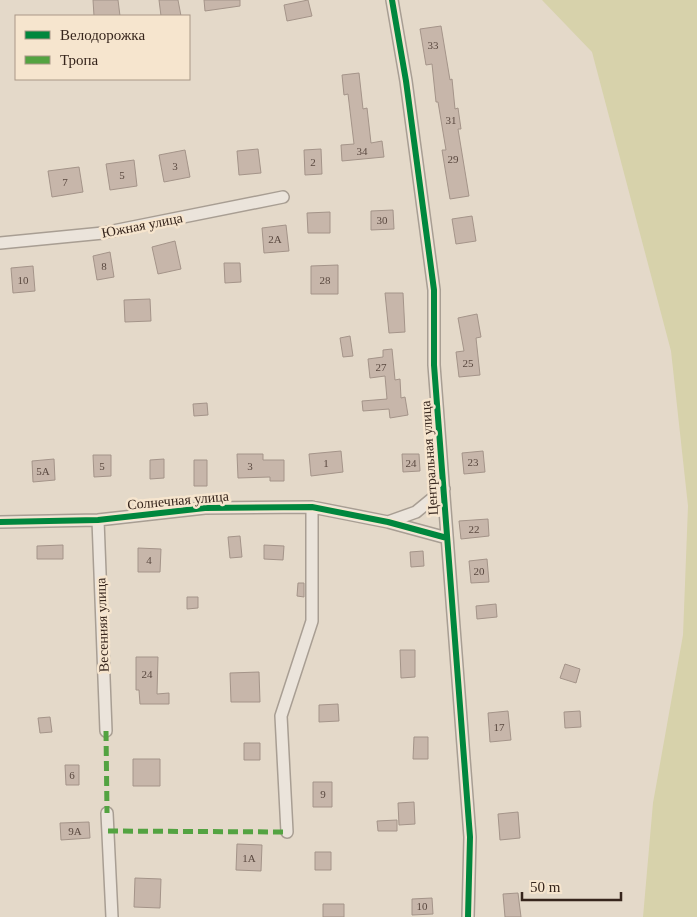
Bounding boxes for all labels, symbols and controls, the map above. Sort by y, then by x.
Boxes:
legend [15,15,190,80]
text: Велодорожка [60,27,145,43]
house number: 33 [428,39,439,51]
text: Тропа [60,52,99,68]
house number: 31 [446,114,457,126]
house number: 34 [357,145,368,157]
house number: 29 [448,153,459,165]
house number: 2 [310,156,316,168]
house number: 3 [172,160,178,172]
house number: 5 [119,169,125,181]
house number: 7 [62,176,68,188]
street label: Южная улица [100,210,185,241]
house number: 30 [377,214,388,226]
house number: 2А [268,233,282,245]
house number: 8 [101,260,107,272]
house number: 10 [18,274,29,286]
house number: 28 [320,274,331,286]
house number: 25 [463,357,474,369]
house number: 27 [376,361,387,373]
street label: Центральная улица [418,399,441,516]
house number: 23 [468,456,479,468]
house number: 1 [323,457,329,469]
house number: 24 [406,457,417,469]
house number: 5 [99,460,105,472]
house number: 3 [247,460,253,472]
house number: 5А [36,465,50,477]
street label: Солнечная улица [127,489,230,512]
house number: 22 [469,523,480,535]
house number: 4 [146,554,152,566]
house number: 20 [474,565,485,577]
street label: Весенняя улица [93,577,112,672]
house number: 24 [142,668,153,680]
house number: 17 [494,721,505,733]
house number: 6 [69,769,75,781]
house number: 9 [320,788,326,800]
house number: 9А [68,825,82,837]
house number: 1А [242,852,256,864]
scale bar [522,870,621,902]
text: 50 m [530,879,561,895]
house number: 10 [417,900,428,912]

